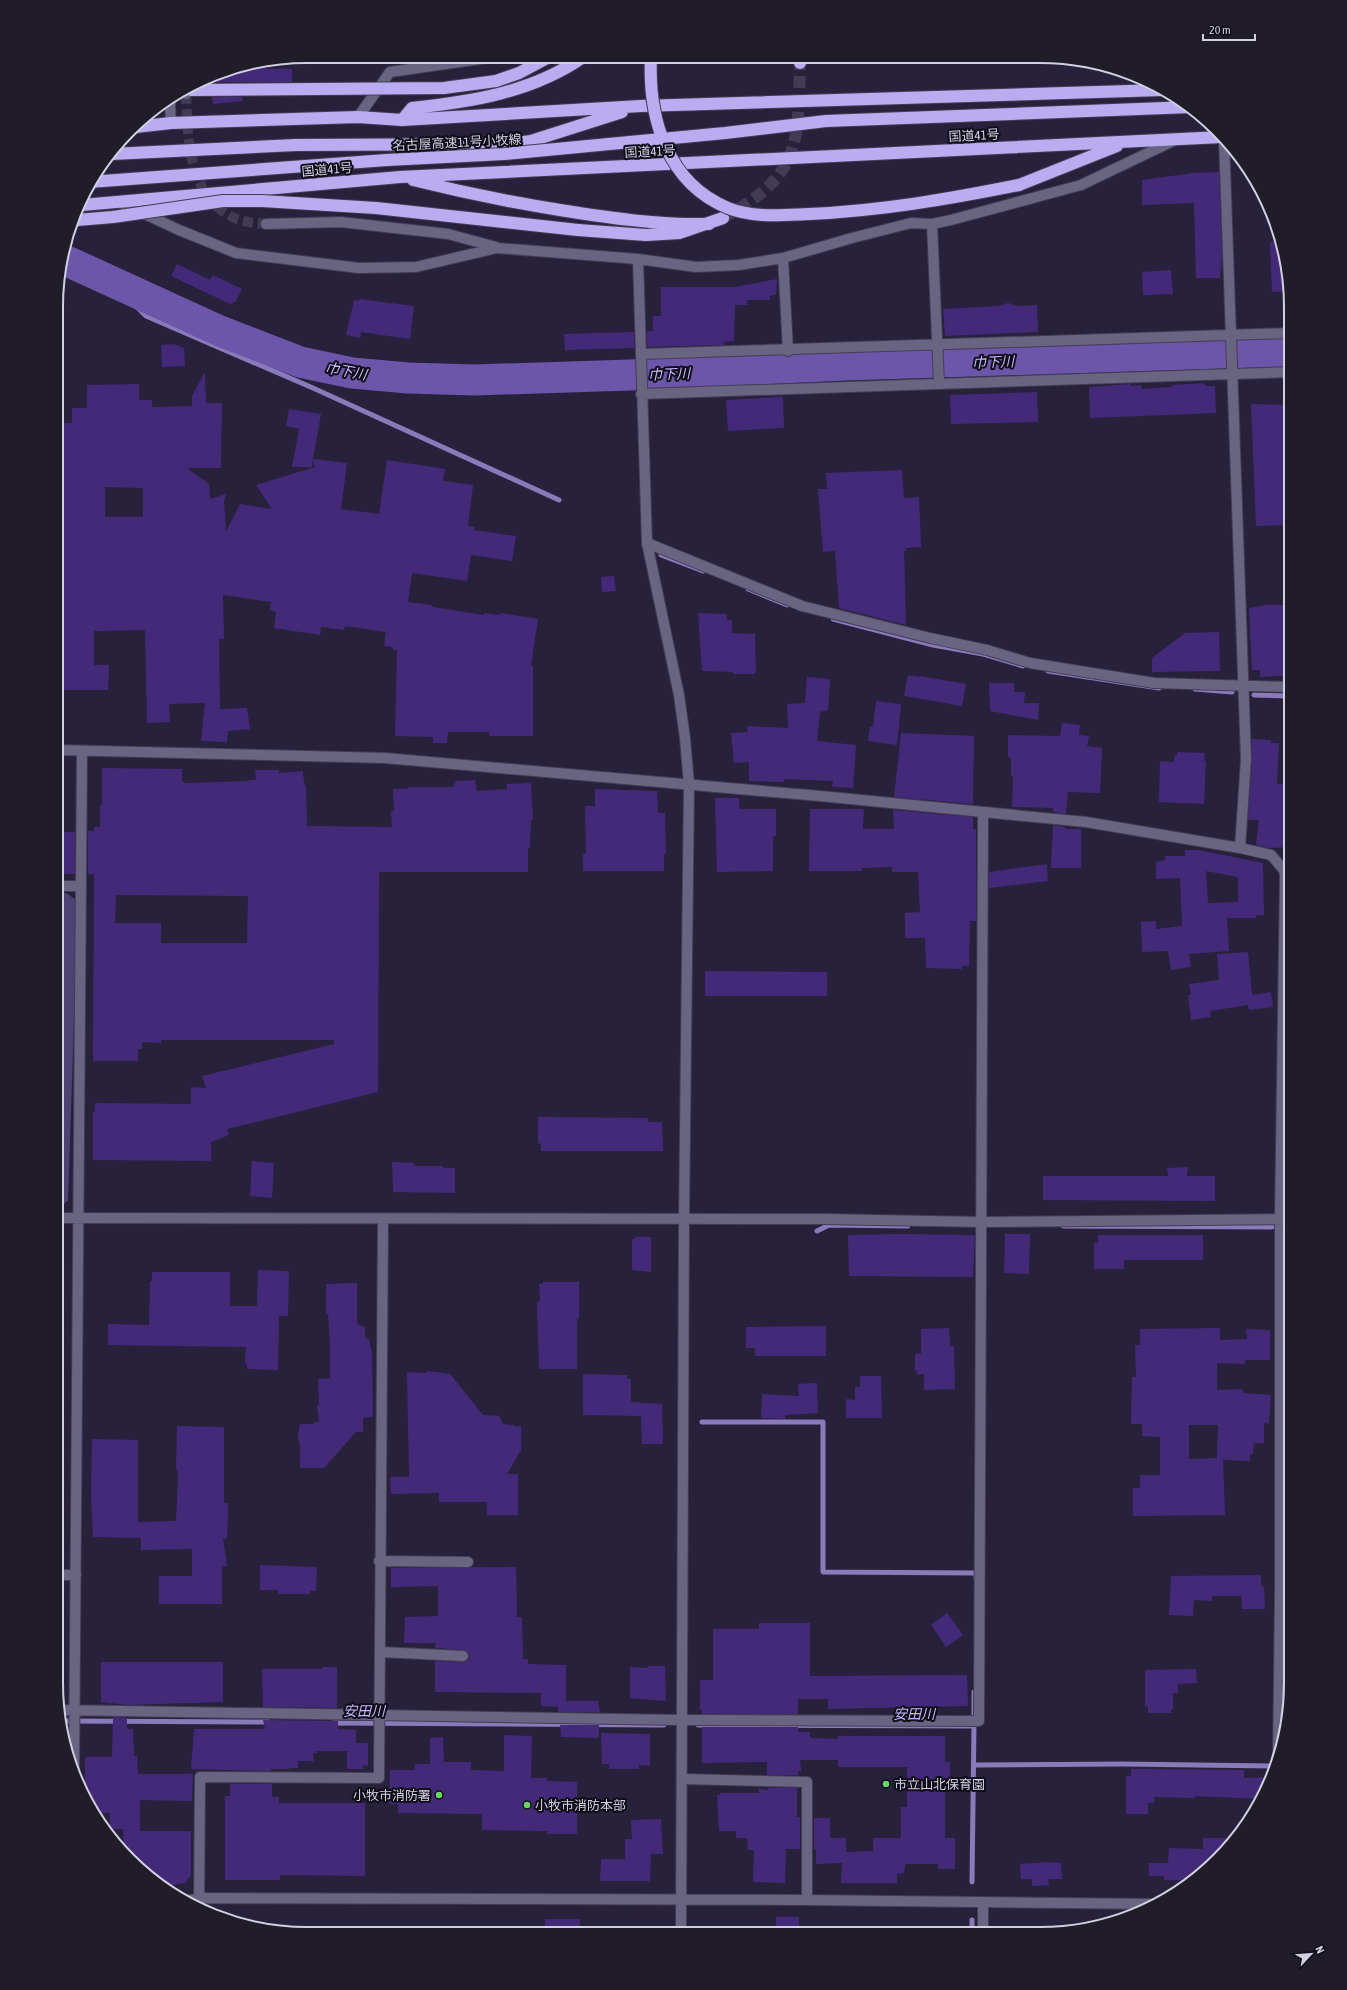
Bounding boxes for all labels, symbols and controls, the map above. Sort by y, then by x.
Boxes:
scale bar [1203,16,1255,42]
text: 20 m [1209,23,1231,37]
street label: 国道41号 [948,127,1000,144]
street label: 名古屋高速11号小牧線 [392,132,522,153]
street label: 国道41号 [624,143,676,160]
street label: 国道41号 [301,160,353,179]
water label: 巾下川 [972,353,1016,371]
water label: 巾下川 [324,359,370,383]
water label: 巾下川 [648,365,692,383]
water label: 安田川 [343,1703,387,1719]
water label: 安田川 [893,1706,937,1722]
place label: 市立山北保育園 [894,1777,985,1792]
marker: 市立山北保育園 [881,1779,891,1789]
place label: 小牧市消防署 [353,1788,431,1803]
marker: 小牧市消防署 [434,1790,444,1800]
place label: 小牧市消防本部 [535,1798,626,1813]
marker: 小牧市消防本部 [522,1800,532,1810]
north arrow [1291,1934,1331,1974]
text: N [1313,1944,1327,1955]

